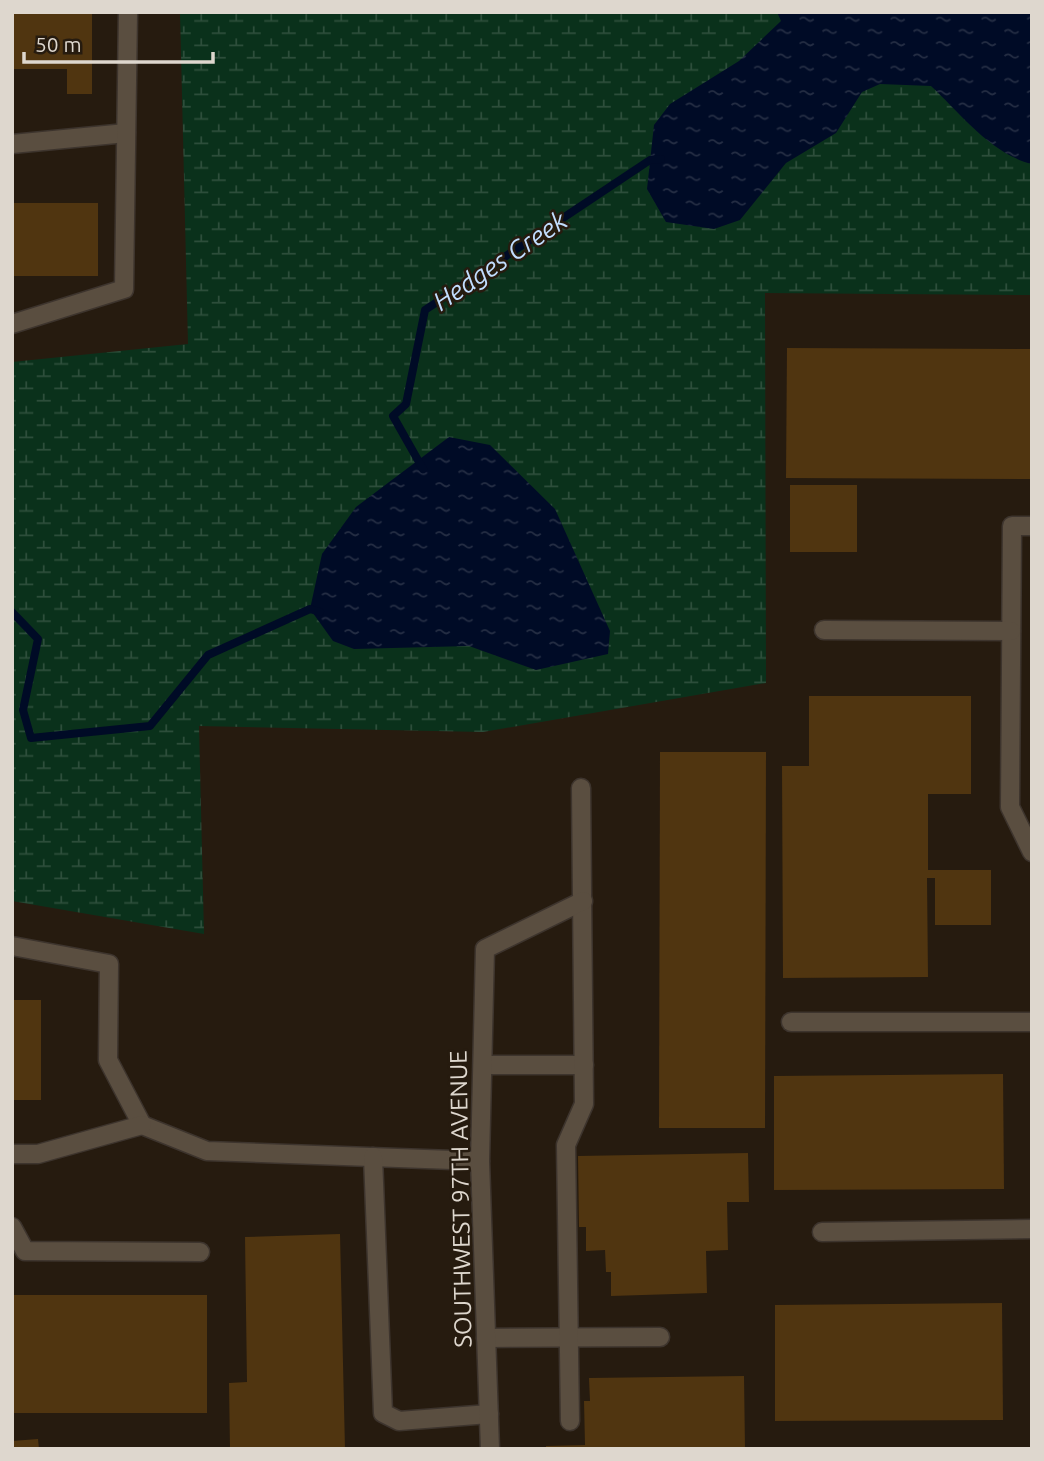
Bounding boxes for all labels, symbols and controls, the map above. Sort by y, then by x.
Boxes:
scale bar [24,21,214,65]
text: 50 m [35,32,82,56]
water label: Hedges Creek [427,205,573,316]
street label: SOUTHWEST 97TH AVENUE [444,1050,477,1348]

